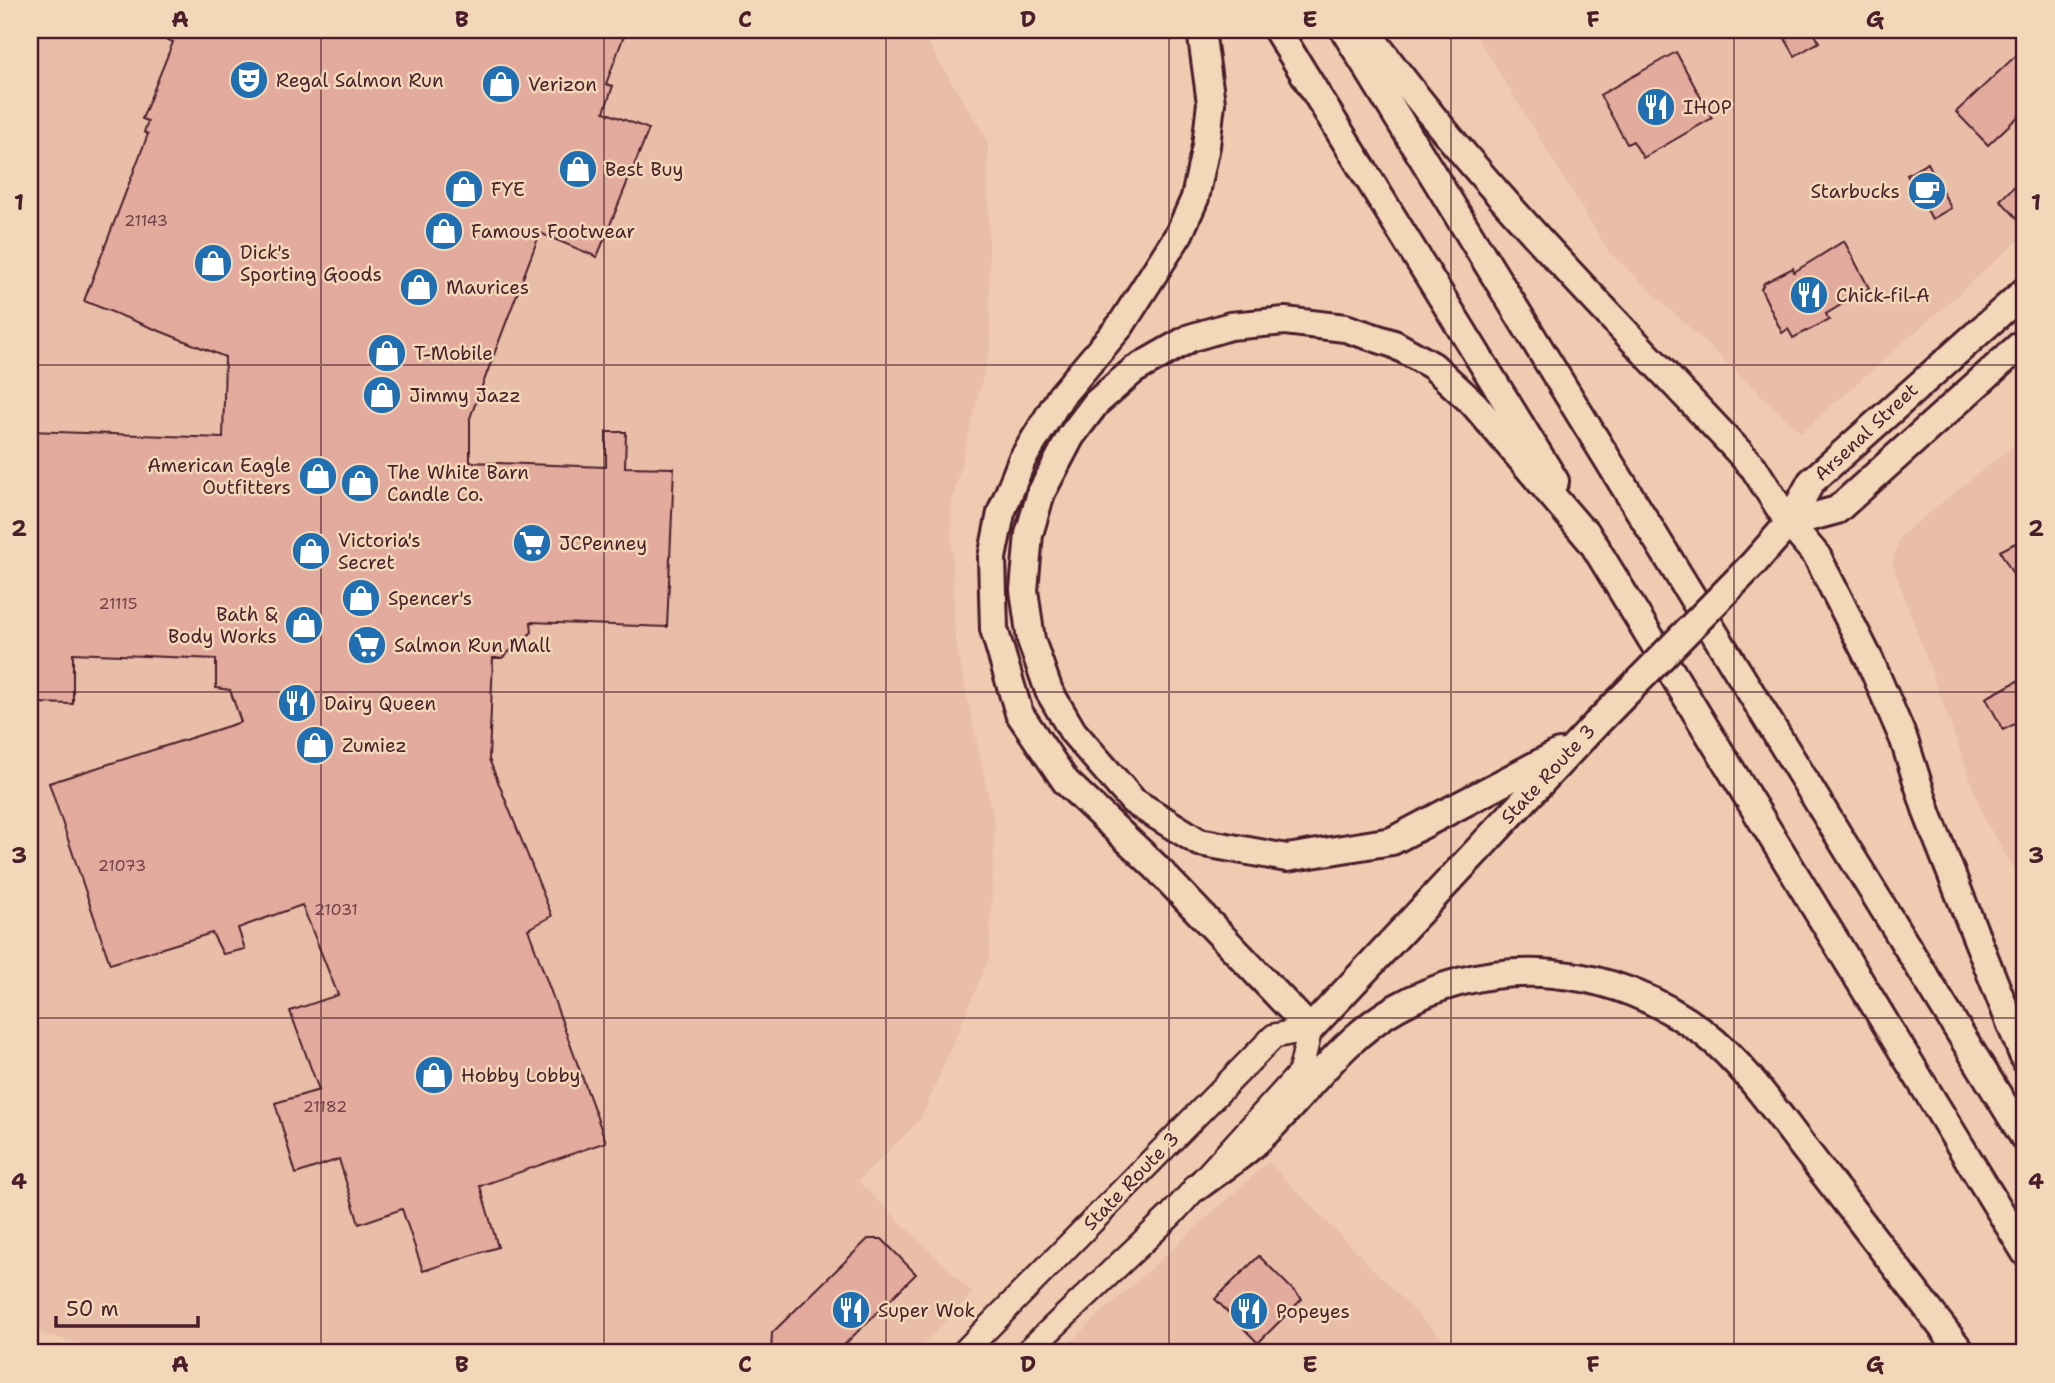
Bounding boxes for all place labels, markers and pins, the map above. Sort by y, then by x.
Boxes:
theatre icon: Regal Salmon Run [228,59,270,101]
shop icon: Verizon [480,63,522,105]
place label: Regal Salmon Run [276,68,444,93]
place label: Verizon [528,72,597,97]
restaurant icon: IHOP [1635,86,1677,128]
place label: IHOP [1683,95,1732,120]
shop icon: Best Buy [557,148,599,190]
place label: Best Buy [605,157,683,182]
shop icon: FYE [443,168,485,210]
cafe icon: Starbucks [1906,170,1948,212]
place label: FYE [491,177,525,202]
place label: Starbucks [1810,179,1900,204]
shop icon: Famous Footwear [423,210,465,252]
place label: Famous Footwear [471,219,635,244]
place label: Dick's Sporting Goods [240,240,382,287]
shop icon: Dick's Sporting Goods [192,242,234,284]
shop icon: Maurices [398,266,440,308]
restaurant icon: Chick-fil-A [1788,274,1830,316]
place label: Maurices [446,275,529,300]
place label: Chick-fil-A [1836,283,1930,308]
shop icon: T-Mobile [366,332,408,374]
place label: T-Mobile [414,341,493,366]
shop icon: Jimmy Jazz [361,374,403,416]
place label: Jimmy Jazz [409,383,521,408]
place label: American Eagle Outfitters [147,453,291,500]
shop icon: American Eagle Outfitters [297,455,339,497]
place label: The White Barn Candle Co. [387,460,529,507]
shop icon: The White Barn Candle Co. [339,462,381,504]
supermarket icon: JCPenney [511,522,553,564]
place label: Victoria's Secret [338,528,421,575]
shop icon: Victoria's Secret [290,530,332,572]
place label: JCPenney [559,531,647,556]
shop icon: Spencer's [340,577,382,619]
place label: Spencer's [388,586,472,611]
place label: Bath & Body Works [168,602,278,649]
shop icon: Bath & Body Works [283,604,325,646]
supermarket icon: Salmon Run Mall [346,624,388,666]
place label: Salmon Run Mall [394,633,551,658]
restaurant icon: Dairy Queen [276,682,318,724]
place label: Dairy Queen [324,691,436,716]
shop icon: Zumiez [294,724,336,766]
place label: Zumiez [342,733,407,758]
shop icon: Hobby Lobby [413,1054,455,1096]
place label: Hobby Lobby [461,1063,581,1088]
restaurant icon: Super Wok [830,1289,872,1331]
restaurant icon: Popeyes [1228,1290,1270,1332]
place label: Super Wok [878,1298,975,1323]
place label: Popeyes [1276,1299,1350,1324]

